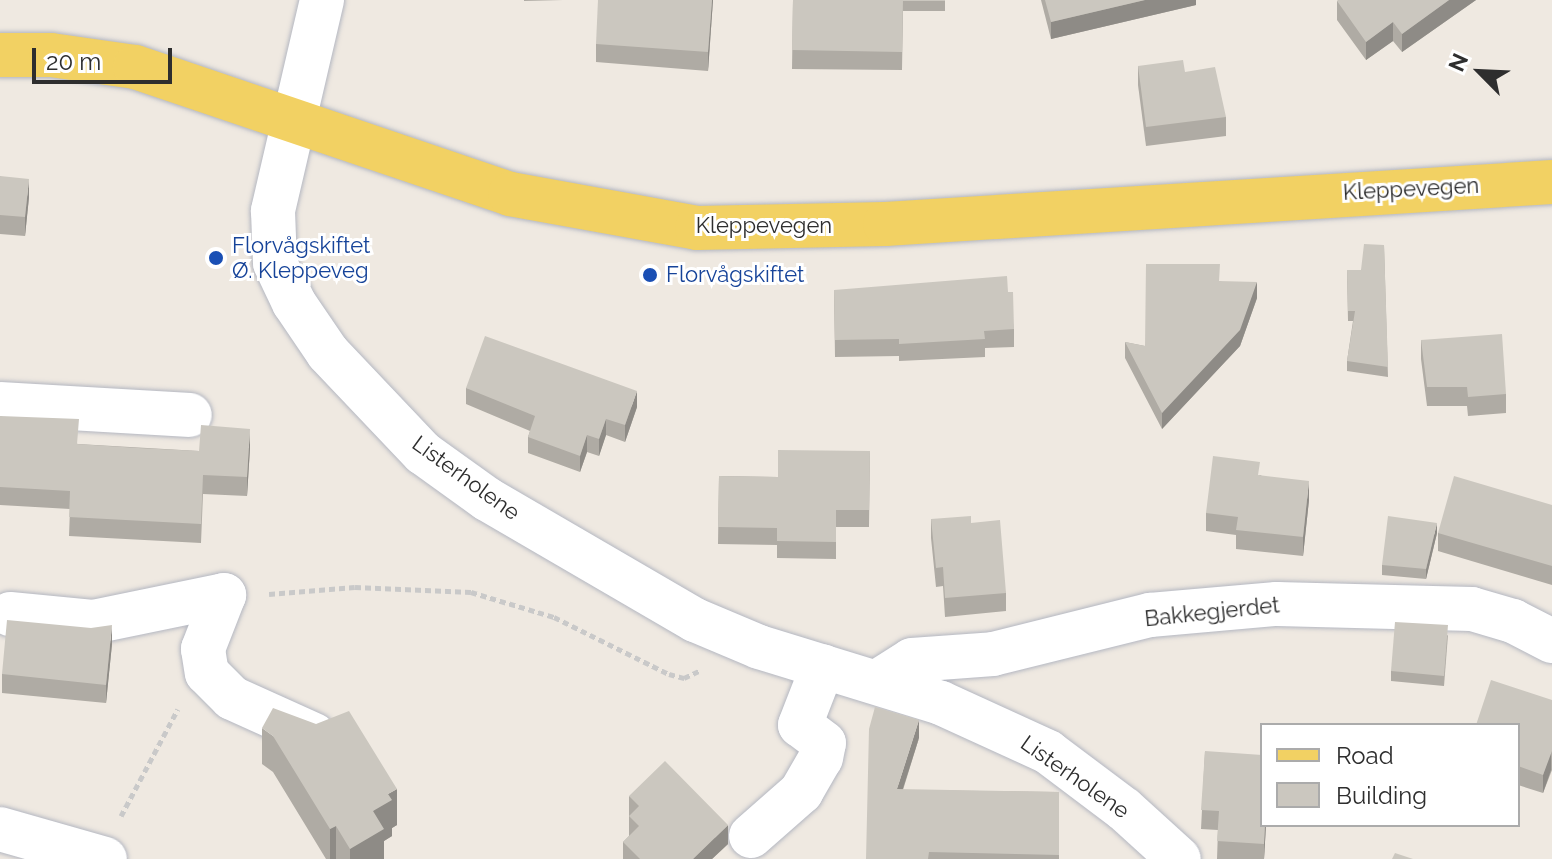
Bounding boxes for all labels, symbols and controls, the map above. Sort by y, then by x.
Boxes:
scale bar [36,32,176,82]
north arrow [1440,32,1520,112]
text: 20 m [46,47,101,76]
text: N [1443,49,1473,75]
street label: Kleppevegen [1342,172,1480,206]
street label: Kleppevegen [696,213,832,239]
place label: Florvågskiftet Ø. Kleppeveg [232,232,370,284]
marker: Florvågskiftet Ø. Kleppeveg [207,249,225,267]
place label: Florvågskiftet [666,262,804,288]
marker: Florvågskiftet [641,266,659,284]
street label: Listerholene [407,430,525,526]
street label: Bakkegjerdet [1143,592,1281,632]
legend [1260,723,1520,827]
street label: Listerholene [1016,730,1134,824]
text: Road [1336,741,1394,770]
text: Building [1336,781,1427,810]

